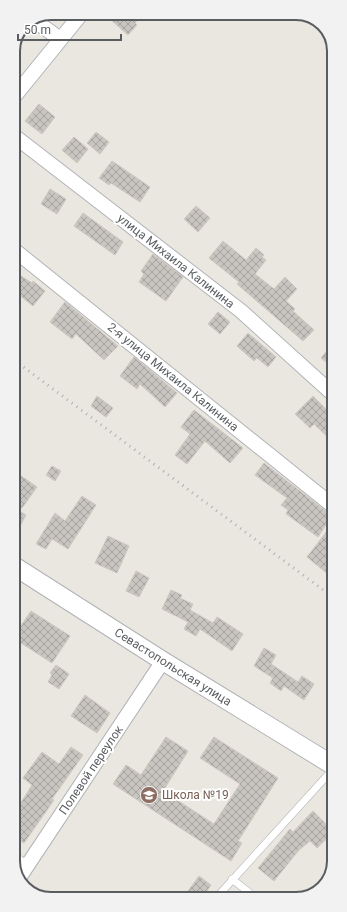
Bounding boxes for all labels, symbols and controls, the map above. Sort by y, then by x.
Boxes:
scale bar [18,16,121,42]
text: 50 m [24,23,51,37]
street label: улица Михаила Калинина [115,211,237,311]
street label: 2-я улица Михаила Калинина [105,320,241,434]
street label: Севастопольская улица [112,625,234,709]
street label: Полевой переулок [56,722,126,817]
school or university icon: Школа №19 [139,785,159,805]
place label: Школа №19 [162,788,229,802]

